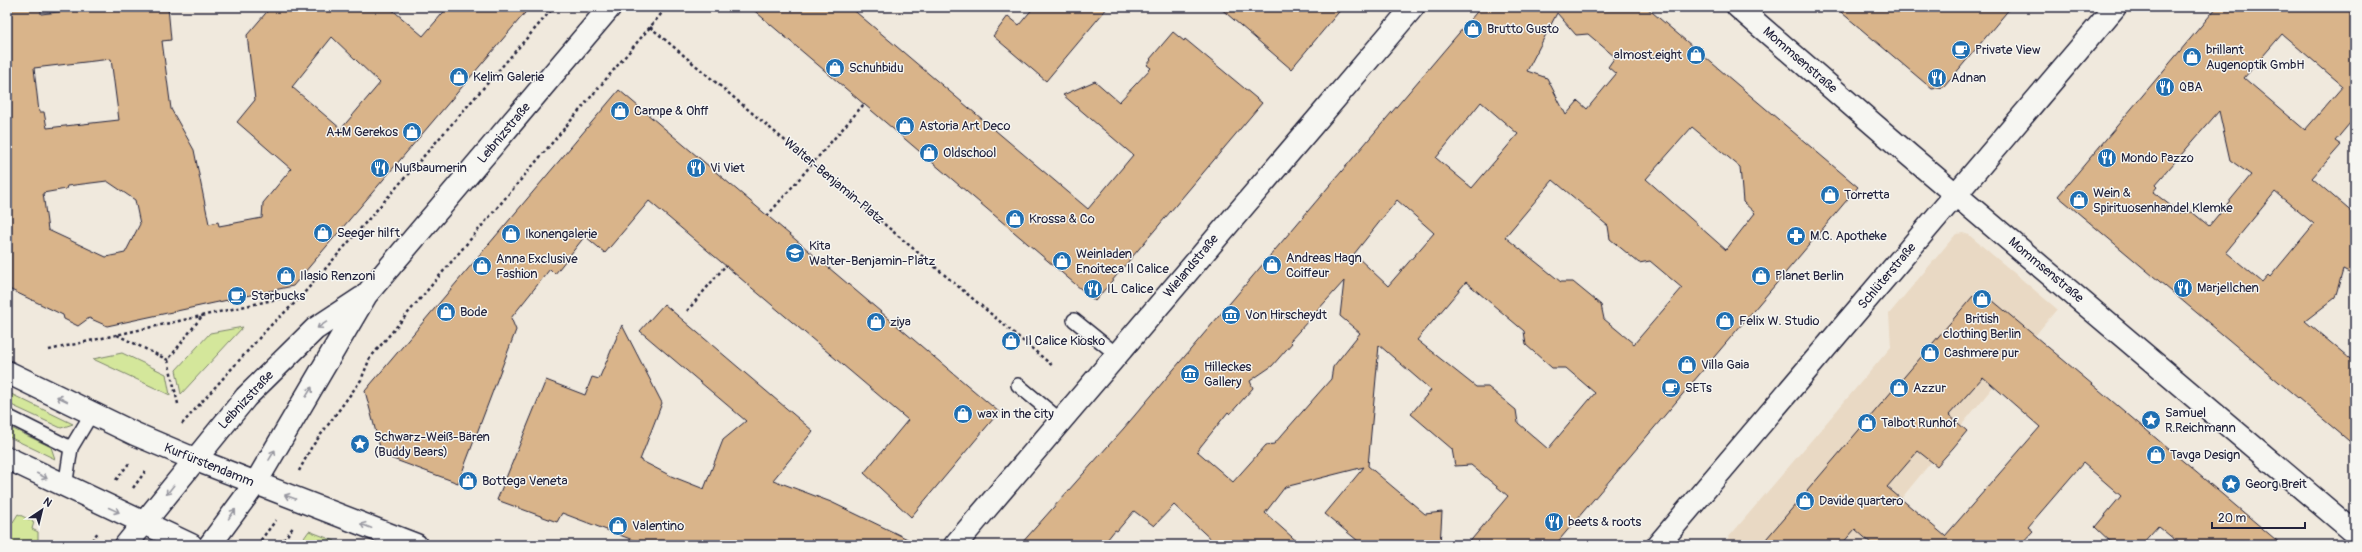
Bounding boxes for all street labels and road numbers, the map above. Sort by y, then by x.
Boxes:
street label: Mommsenstraße [1760,23,1841,97]
street label: Leibnizstraße [474,99,534,167]
street label: Walter-Benjamin-Platz [780,134,888,228]
street label: Wielandstraße [1160,231,1222,301]
street label: Mommsenstraße [2005,234,2087,306]
street label: Schlüterstraße [1855,239,1920,312]
street label: Leibnizstraße [215,367,278,433]
street label: Kurfürstendamm [162,440,256,490]

